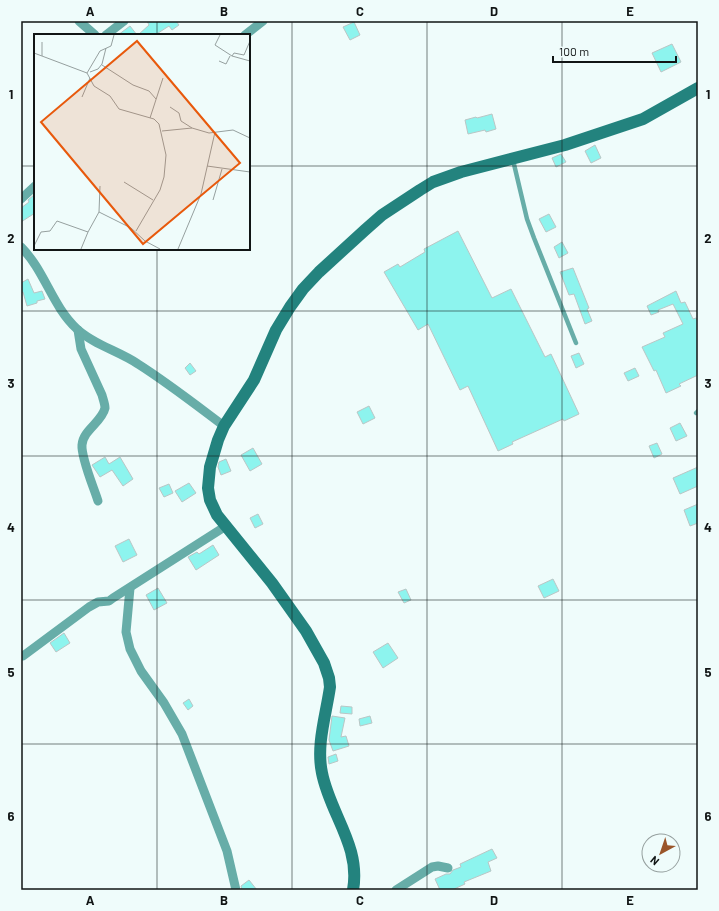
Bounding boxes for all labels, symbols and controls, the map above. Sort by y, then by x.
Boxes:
text: A [86,3,95,19]
text: B [220,3,228,19]
text: C [356,3,364,19]
text: D [490,3,498,19]
text: E [626,3,634,19]
inset map [34,34,250,250]
scale bar [553,38,676,64]
text: 100 m [559,44,589,58]
text: 1 [9,86,13,102]
text: 1 [706,86,710,102]
text: 2 [7,230,15,246]
text: 2 [704,230,712,246]
text: 3 [7,375,15,391]
text: 3 [704,375,712,391]
text: 4 [7,519,15,535]
text: 4 [704,519,712,535]
text: 5 [7,664,15,680]
text: 5 [704,664,712,680]
text: 6 [8,808,15,824]
text: 6 [705,808,712,824]
north arrow [641,833,681,873]
text: N [647,854,661,868]
text: A [86,892,95,908]
text: B [220,892,228,908]
text: C [356,892,364,908]
text: D [490,892,498,908]
text: E [626,892,634,908]

